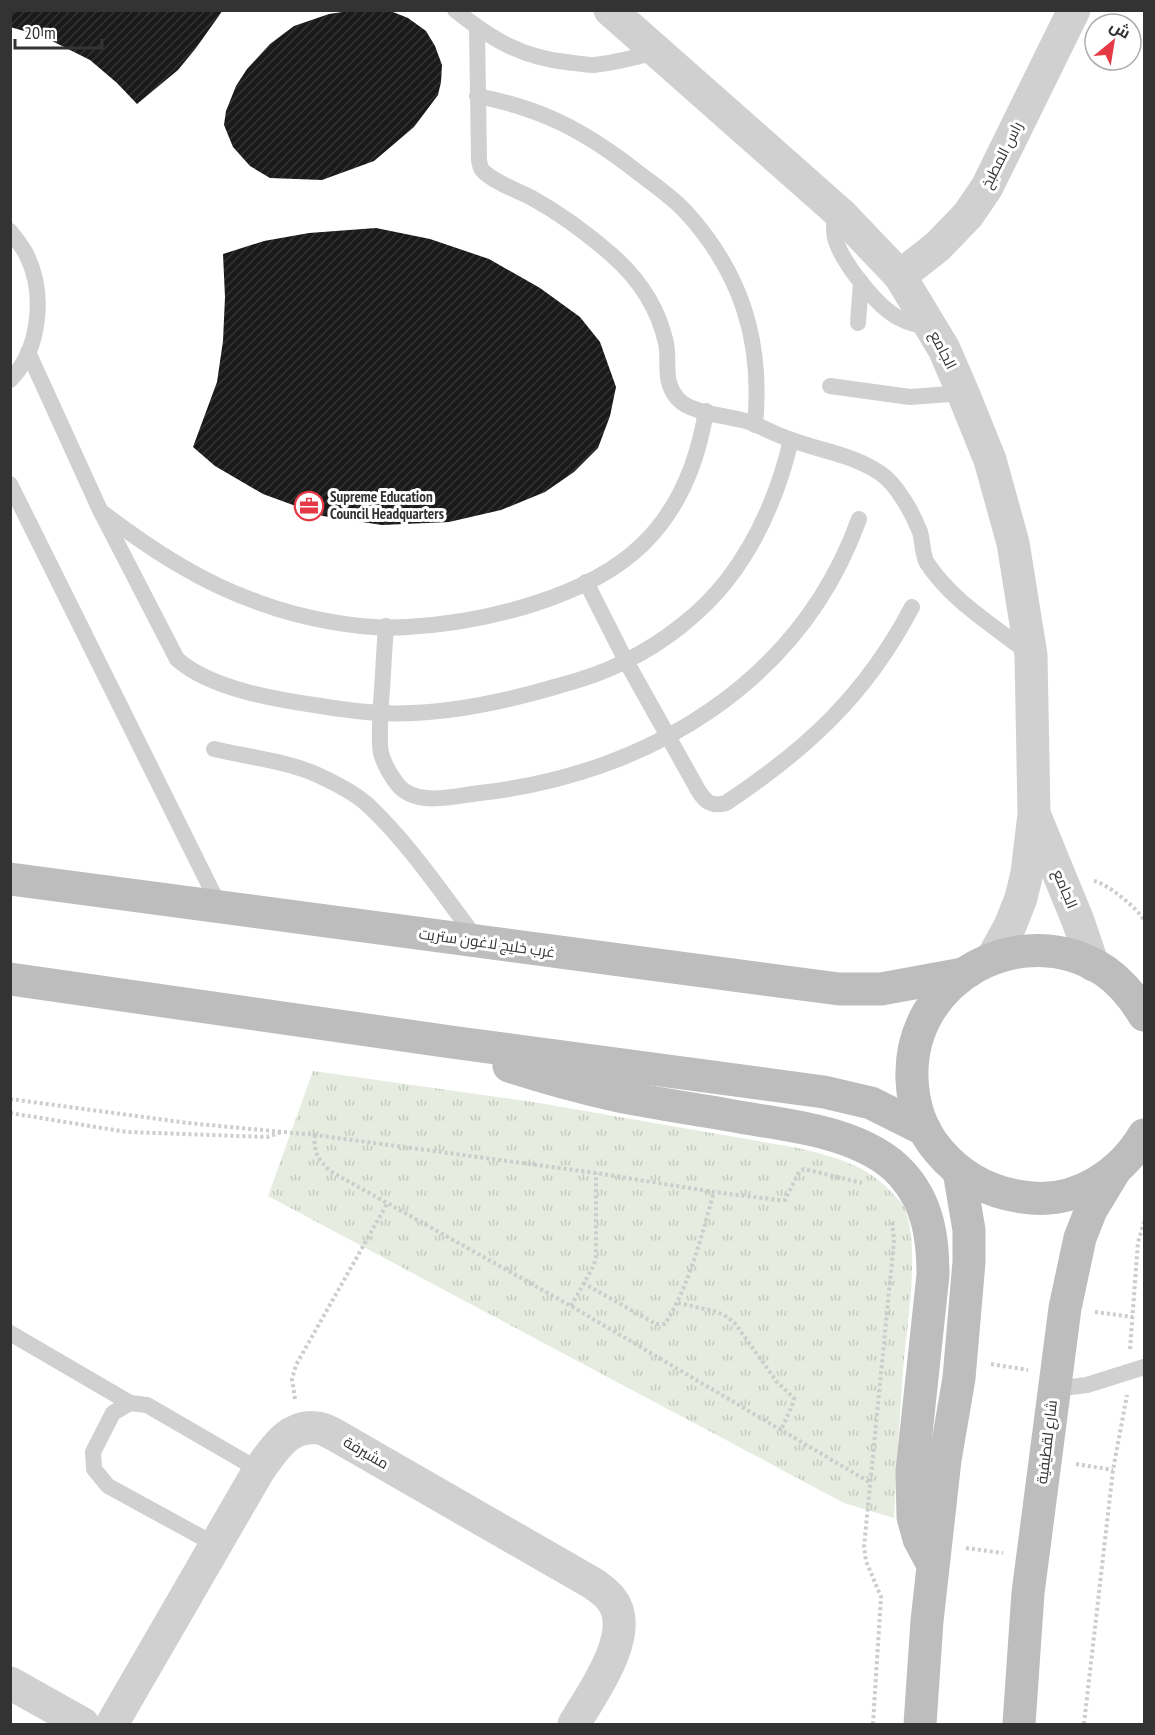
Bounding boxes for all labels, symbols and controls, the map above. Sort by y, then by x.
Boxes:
scale bar [15,12,102,50]
north arrow [1083,12,1143,72]
text: ش [1107,15,1134,43]
text: 20 m [24,21,56,44]
street label: راس المطبخ [977,118,1028,192]
street label: الجامع [924,327,961,373]
place label: Supreme Education Council Headquarters [330,487,444,523]
office icon: Supreme Education Council Headquarters [293,490,325,522]
street label: الجامع [1047,866,1082,912]
street label: غرب خليج لاغون ستريت [417,924,556,963]
street label: شارع لقطيفية [1032,1399,1063,1485]
street label: مشيرفة [340,1432,392,1473]

